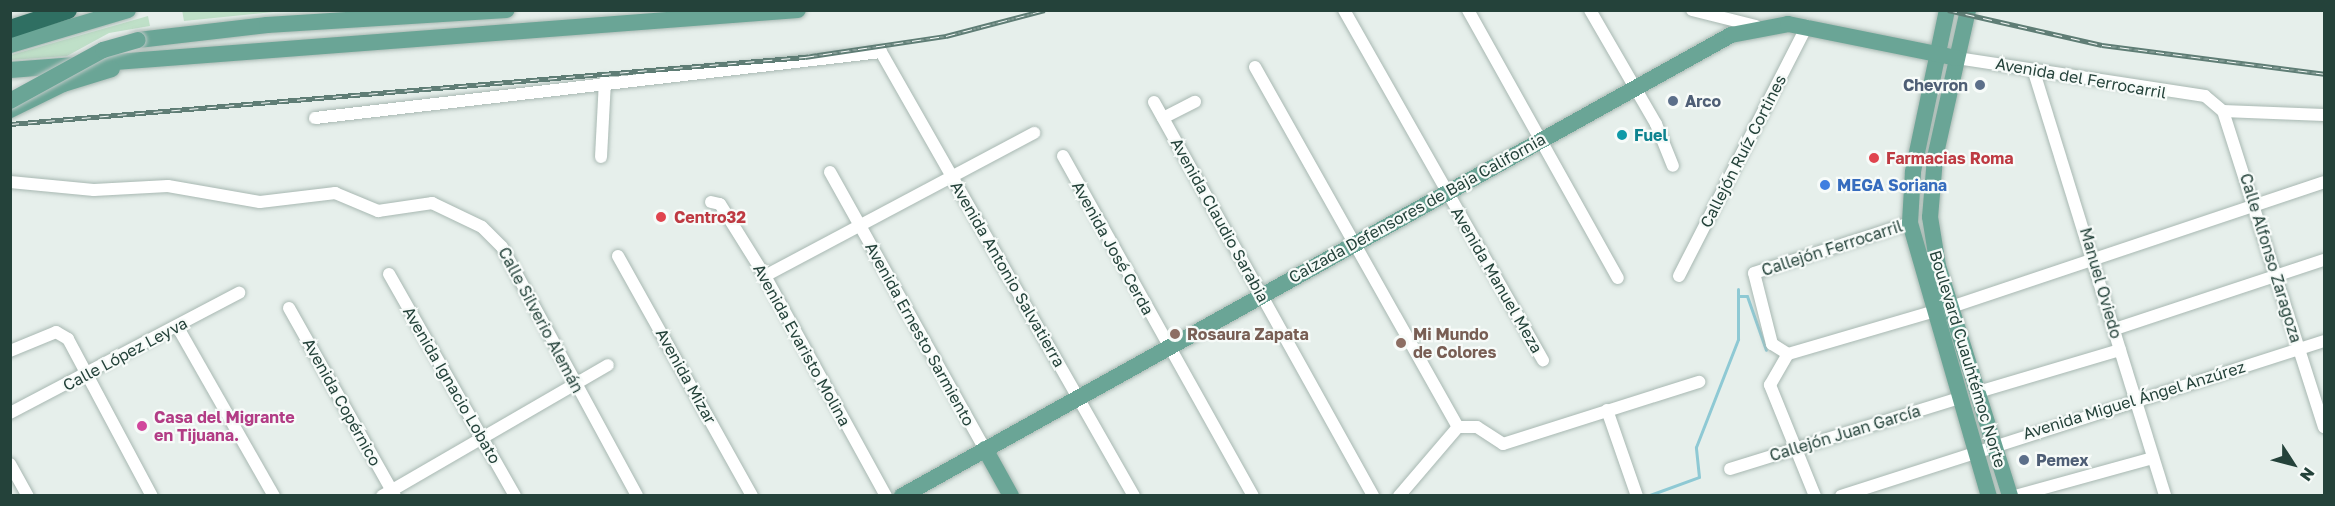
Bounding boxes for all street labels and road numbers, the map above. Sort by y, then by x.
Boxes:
street label: Avenida del Ferrocarril [1994,54,2168,102]
street label: Callejón Ruíz Cortines [1696,71,1790,231]
street label: Calzada Defensores de Baja California [1285,129,1549,287]
street label: Avenida Claudio Sarabia [1167,135,1273,305]
street label: Calle Alfonso Zaragoza [2236,171,2306,345]
street label: Avenida Antonio Salvatierra [947,178,1069,370]
street label: Avenida José Cerda [1068,178,1158,318]
street label: Avenida Manuel Meza [1447,203,1547,357]
street label: Callejón Ferrocarril [1759,216,1905,280]
street label: Manuel Oviedo [2076,225,2126,341]
street label: Avenida Ernesto Sarmiento [861,239,979,429]
street label: Calle Silverio Alemán [494,244,588,396]
street label: Boulevard Cuauhtémoc Norte [1926,248,2010,470]
street label: Avenida Evaristo Molina [749,261,855,429]
street label: Avenida Ignacio Lobato [399,303,505,467]
street label: Calle López Leyva [60,313,190,395]
street label: Avenida Mizar [652,325,720,427]
street label: Avenida Copérnico [299,335,385,469]
street label: Avenida Miguel Ángel Anzúrez [2021,357,2247,443]
street label: Callejón Juan García [1767,401,1923,465]

